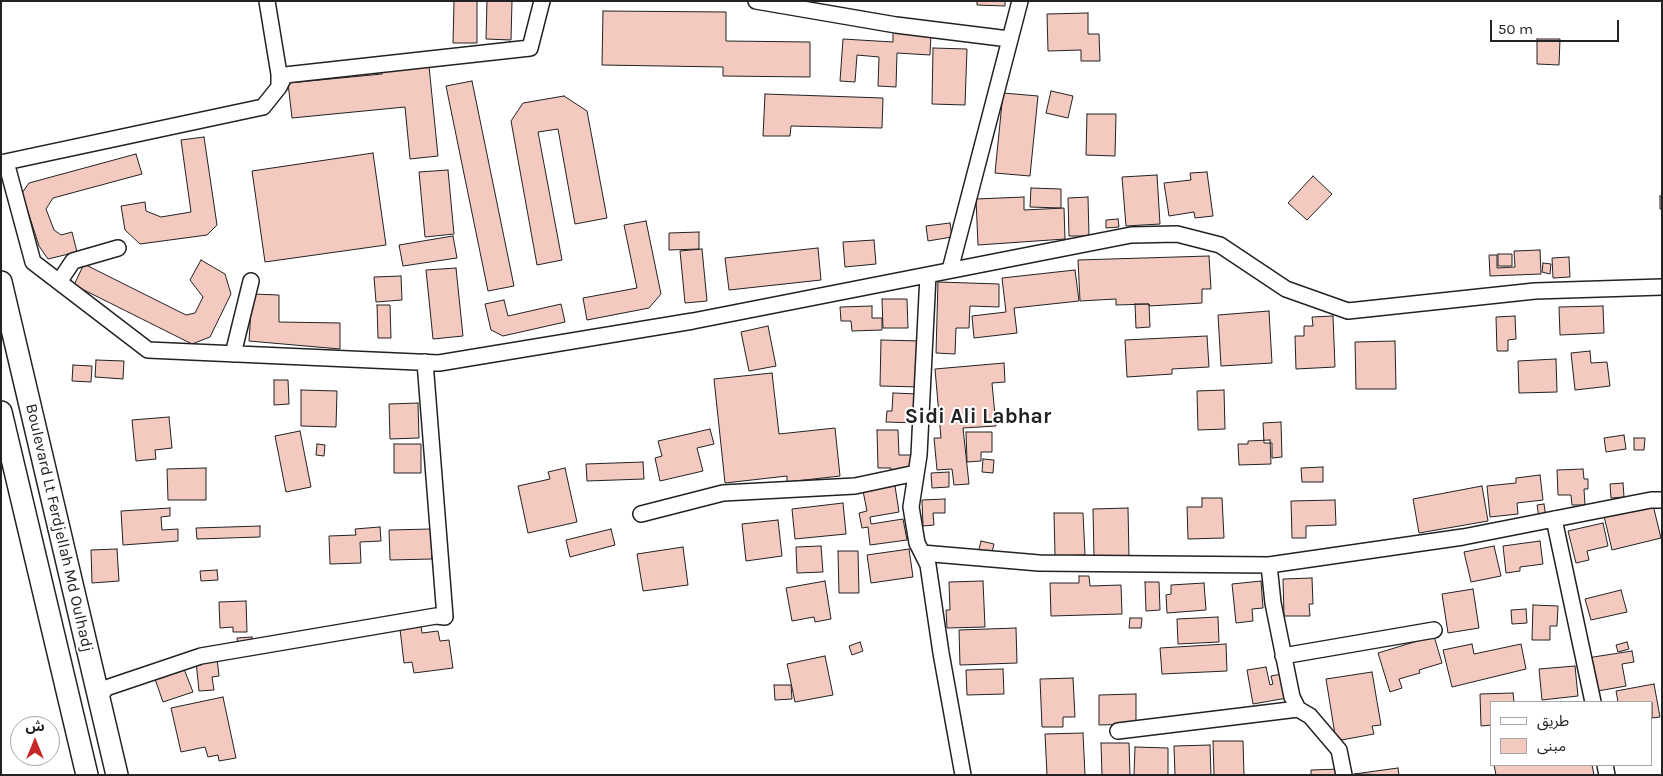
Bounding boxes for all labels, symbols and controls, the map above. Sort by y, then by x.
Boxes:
scale bar [1493,10,1622,42]
text: 50 m [1498,20,1533,38]
street label: Boulevard Lt Ferdjellah Md Oulhadj [21,402,97,654]
district label: Sidi Ali Labhar [905,404,1051,430]
legend [1490,701,1653,766]
text: طريق [1537,712,1569,730]
north arrow [10,716,60,766]
text: ش [25,718,45,735]
text: مبنى [1537,737,1566,755]

